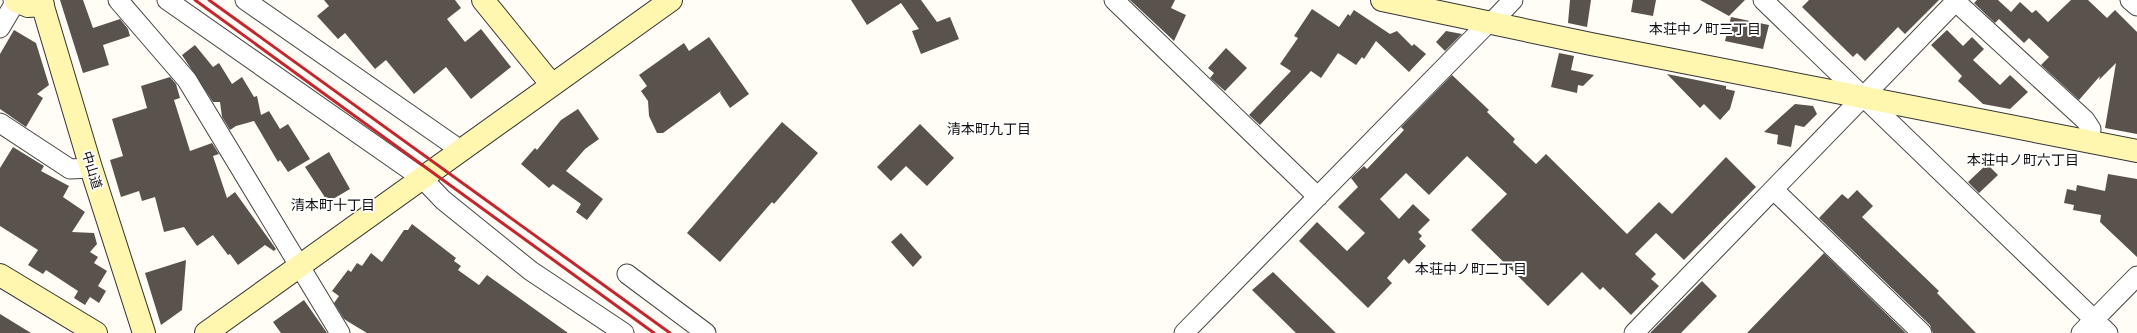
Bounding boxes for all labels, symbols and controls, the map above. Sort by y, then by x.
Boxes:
district label: 本荘中ノ町三丁目 [1649,21,1761,38]
district label: 清本町九丁目 [947,121,1031,138]
street label: 中山道 [79,149,105,191]
district label: 本荘中ノ町六丁目 [1967,152,2079,169]
district label: 清本町十丁目 [291,197,375,214]
district label: 本荘中ノ町二丁目 [1415,261,1527,278]

